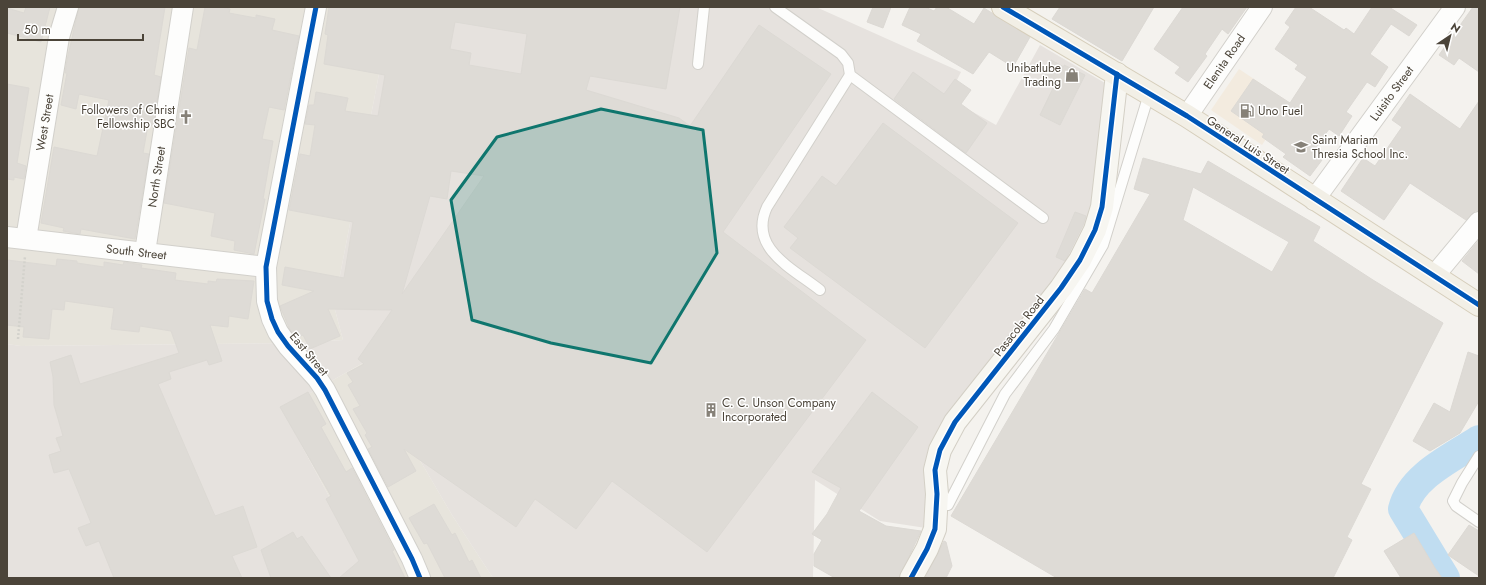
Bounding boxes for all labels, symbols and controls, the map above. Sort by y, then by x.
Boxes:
scale bar [18,16,143,42]
north arrow [1430,16,1470,56]
text: N [1448,19,1464,37]
text: 50 m [24,21,51,39]
street label: Elenita Road [1199,30,1250,93]
place label: Unibatlube Trading [1006,59,1061,91]
street label: Luisito Street [1366,62,1418,125]
shop icon: Unibatlube Trading [1064,67,1080,83]
street label: West Street [32,93,59,152]
place label: Followers of Christ Fellowship SBC [81,101,175,133]
place label: Uno Fuel [1258,102,1303,120]
fuel station icon: Uno Fuel [1239,103,1255,119]
church icon: Followers of Christ Fellowship SBC [178,109,194,125]
street label: General Luis Street [1203,111,1293,179]
place label: Saint Mariam Thresia School Inc. [1312,131,1408,163]
school or university icon: Saint Mariam Thresia School Inc. [1293,139,1309,155]
street label: North Street [143,145,170,209]
street label: South Street [105,240,168,264]
street label: Pasacola Road [989,292,1049,360]
street label: East Street [285,328,333,380]
place label: C. C. Unson Company Incorporated [722,394,837,426]
building icon: C. C. Unson Company Incorporated [703,402,719,418]

